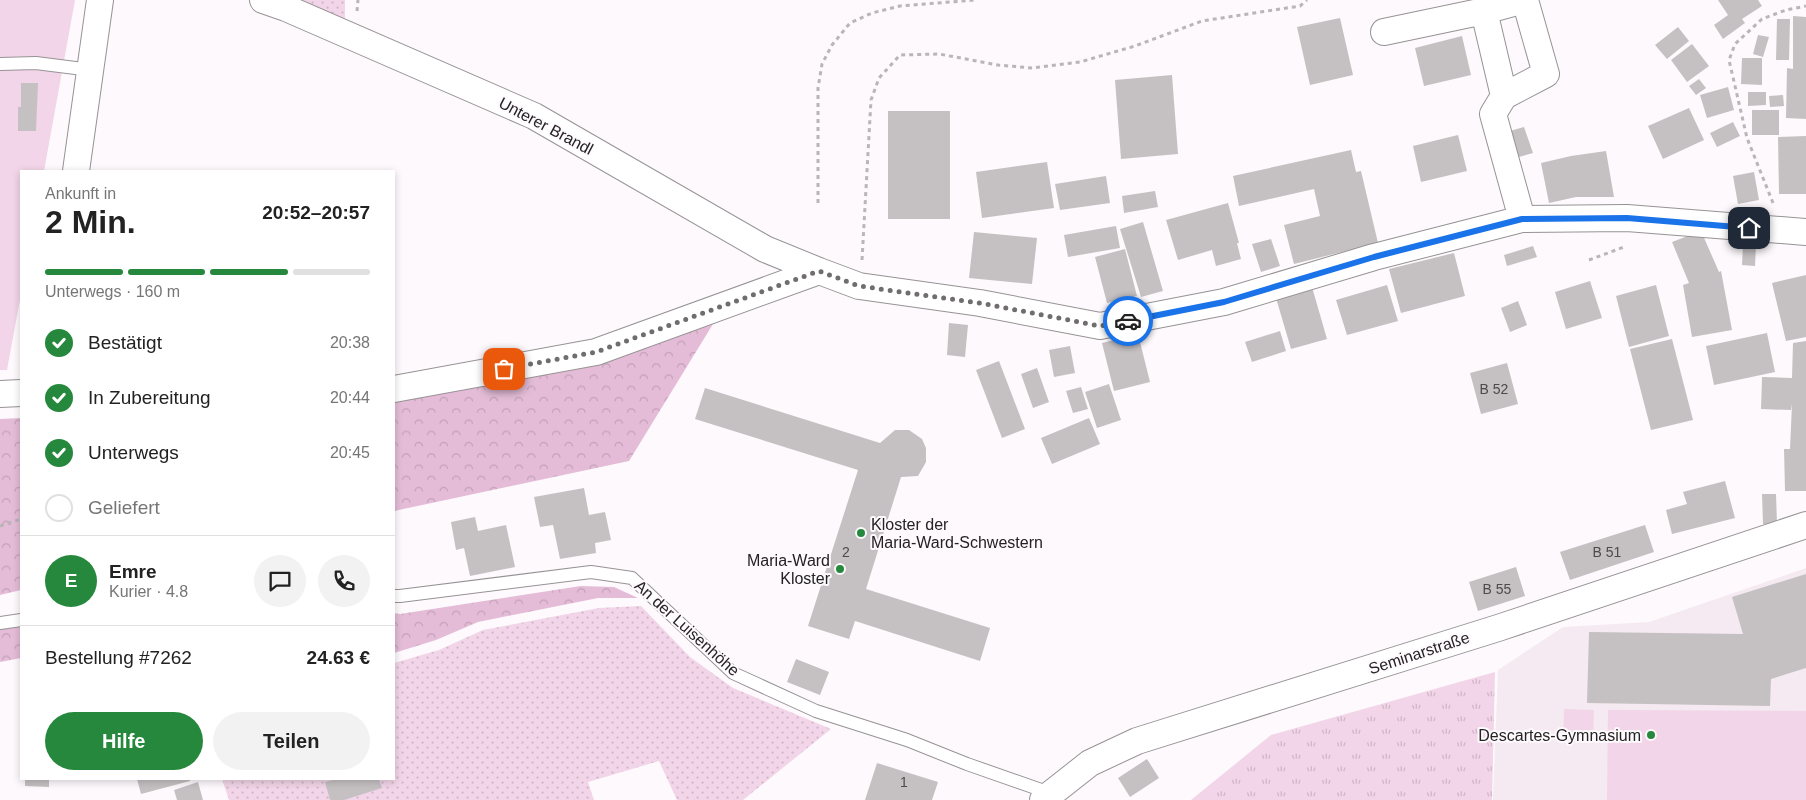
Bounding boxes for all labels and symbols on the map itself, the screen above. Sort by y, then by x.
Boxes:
street label: Unterer Brandl [496,94,596,158]
pin [1728,207,1770,249]
courier [1103,296,1153,346]
pin [483,348,525,390]
house number: B 52 [1480,381,1509,397]
place label: Kloster der Maria-Ward-Schwestern [871,516,1043,551]
marker: Kloster der Maria-Ward-Schwestern [855,527,867,539]
house number: 2 [842,544,850,560]
house number: B 51 [1593,544,1622,560]
place label: Maria-Ward Kloster [747,552,831,587]
marker: Maria-Ward Kloster [834,563,846,575]
street label: An der Luisenhöhe [631,577,743,679]
house number: B 55 [1483,581,1512,597]
street label: Seminarstraße [1366,629,1472,677]
place label: Descartes-Gymnasium [1478,727,1641,744]
marker: Descartes-Gymnasium [1645,729,1657,741]
house number: 1 [900,774,908,790]

